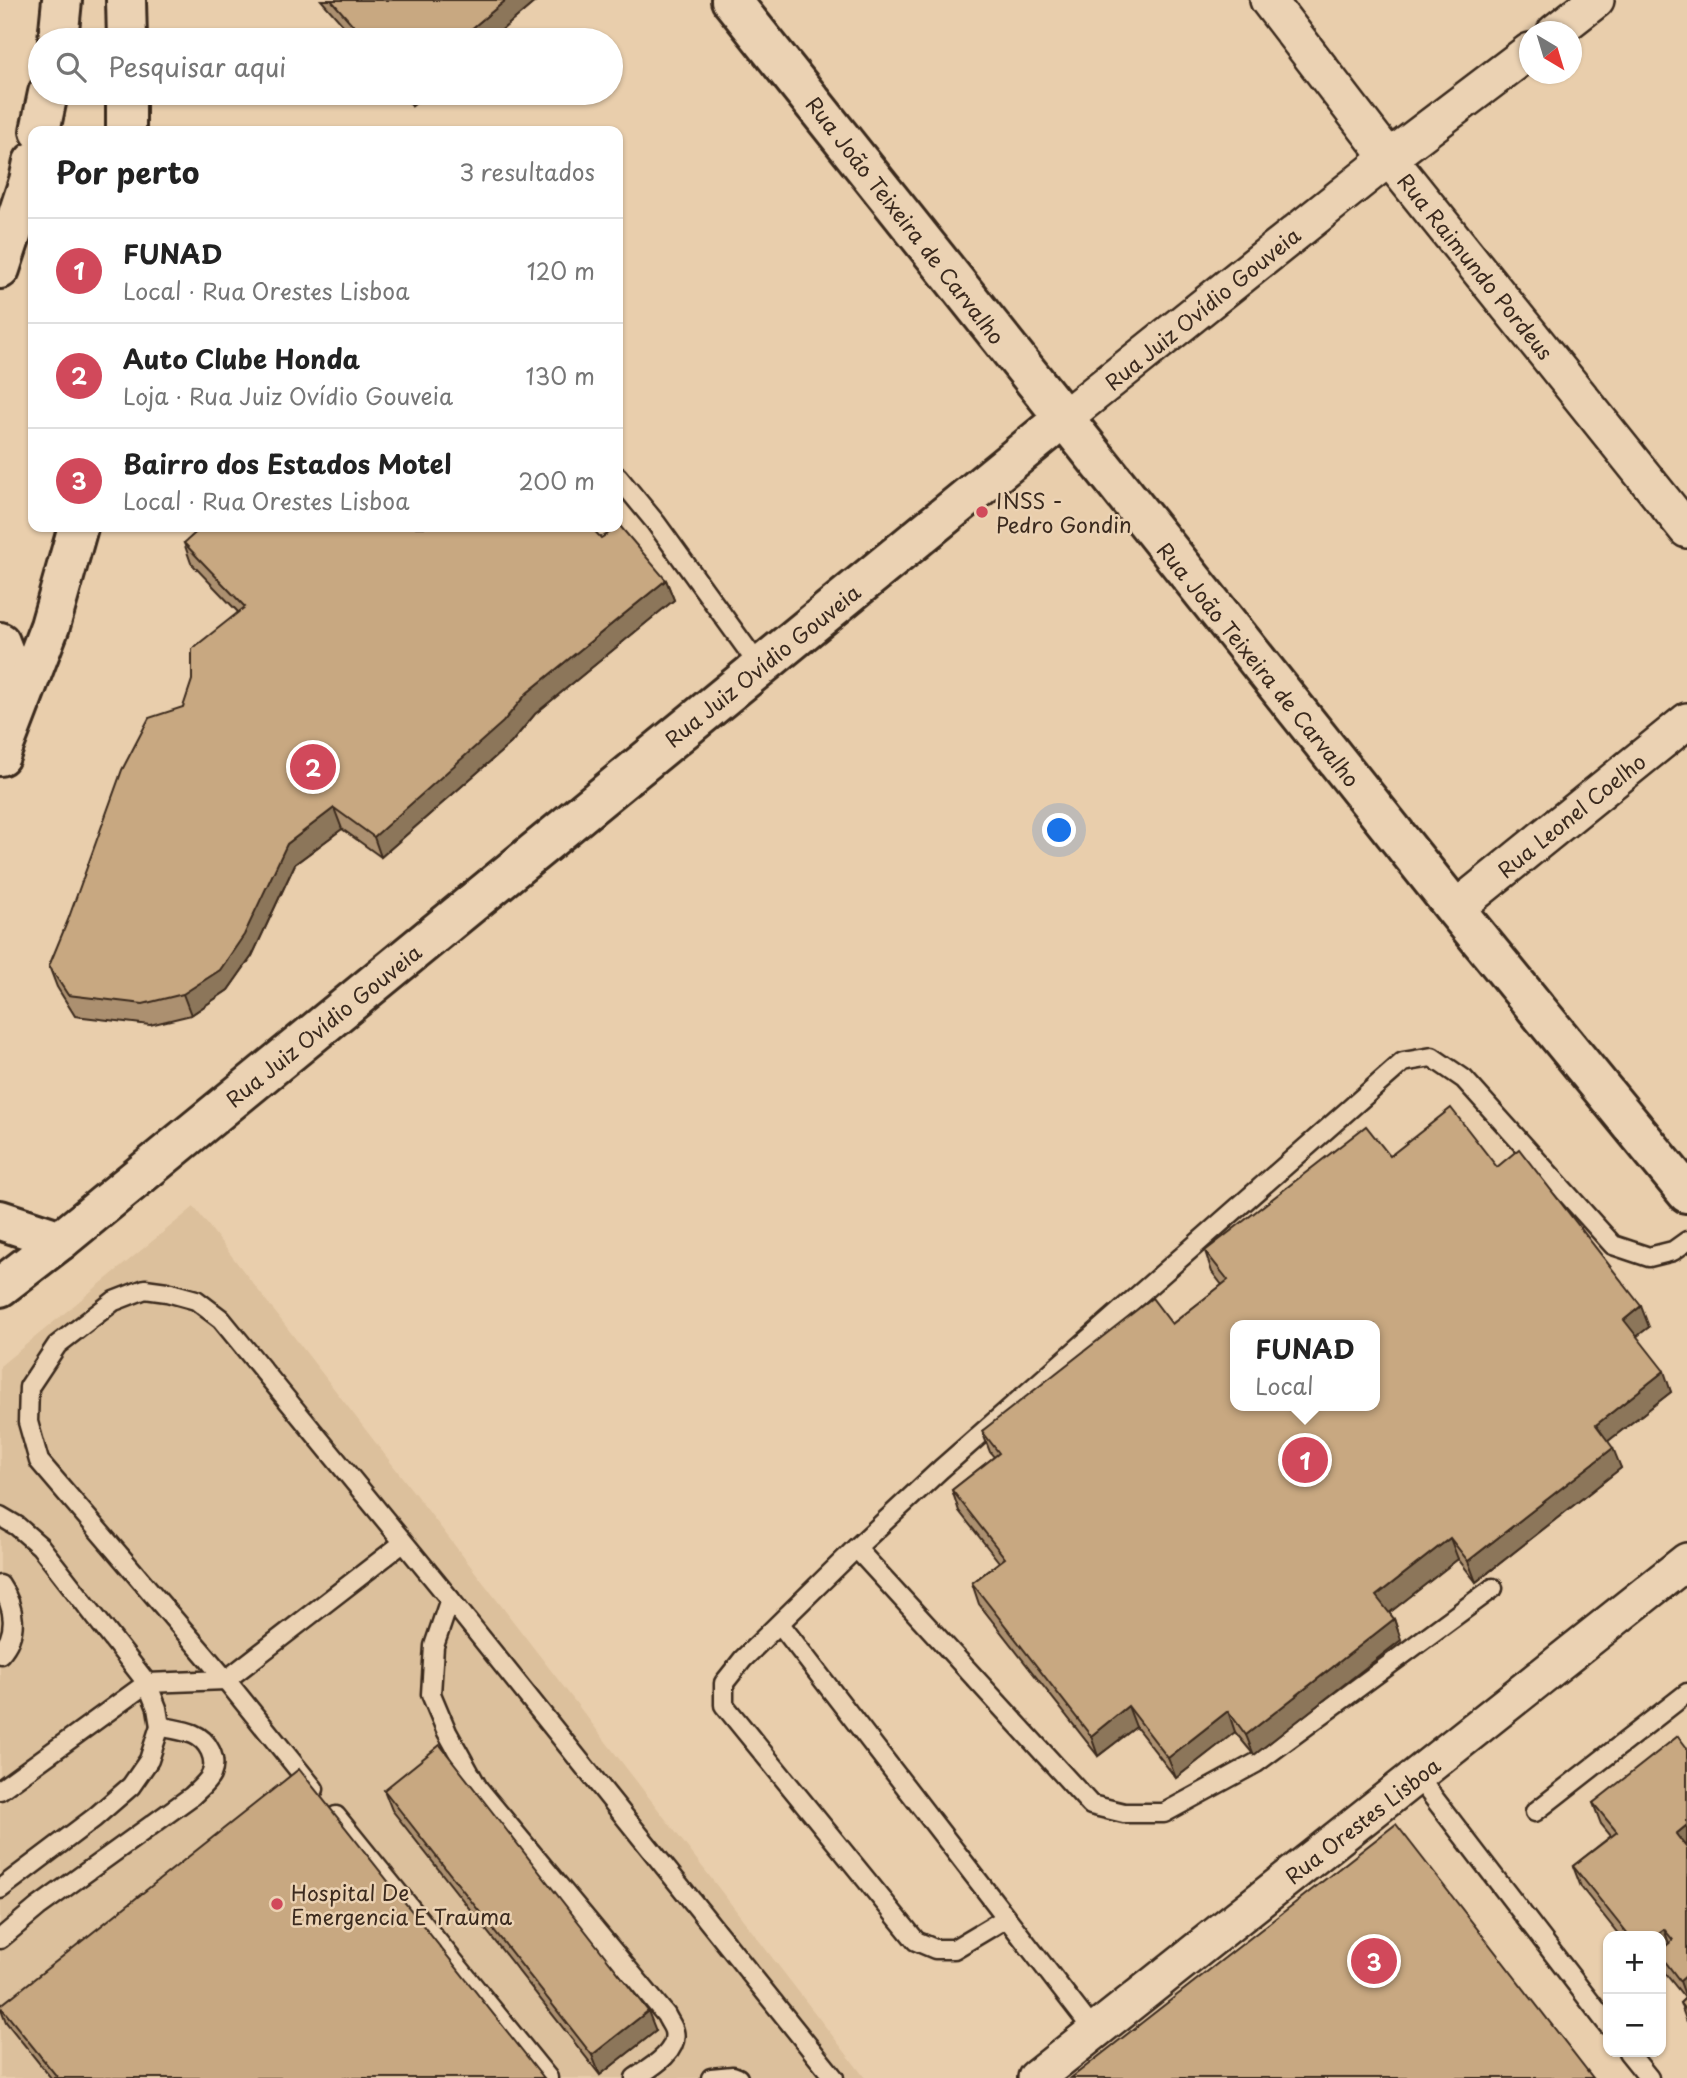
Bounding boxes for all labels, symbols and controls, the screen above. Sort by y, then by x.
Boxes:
north arrow [1519,21,1582,84]
search box [28,28,623,105]
text: Pesquisar aqui [108,47,286,86]
icon: search [52,48,90,86]
street label: Rua João Teixeira de Carvalho [799,89,1013,351]
text: Por perto [56,149,199,194]
text: 3 resultados [459,154,595,189]
street label: Rua Raimundo Pordeus [1391,166,1561,366]
street label: Rua Juiz Ovídio Gouveia [1097,219,1307,397]
text: FUNAD [123,234,222,273]
text: 1 [74,253,85,288]
text: 120 m [527,253,595,288]
text: Local · Rua Orestes Lisboa [123,273,409,308]
text: Auto Clube Honda [123,339,360,378]
text: 2 [71,358,87,393]
text: 130 m [525,358,595,393]
text: Loja · Rua Juiz Ovídio Gouveia [123,378,453,413]
text: Bairro dos Estados Motel [123,444,451,483]
text: 3 [71,463,87,498]
text: 200 m [518,463,595,498]
text: Local · Rua Orestes Lisboa [123,483,409,518]
place label: INSS - Pedro Gondin [996,484,1132,540]
marker: INSS - Pedro Gondin [974,504,990,520]
street label: Rua João Teixeira de Carvalho [1150,535,1368,793]
street label: Rua Juiz Ovídio Gouveia [657,576,867,754]
pin: 2 [290,741,336,793]
street label: Rua Leonel Coelho [1490,745,1652,885]
your location [1042,813,1076,847]
street label: Rua Juiz Ovídio Gouveia [218,936,428,1114]
popup [1230,1320,1380,1411]
text: FUNAD [1255,1329,1355,1368]
text: Local [1255,1368,1314,1403]
pin: 1 [1282,1434,1328,1486]
street label: Rua Orestes Lisboa [1277,1749,1447,1891]
place label: Hospital De Emergencia E Trauma [291,1876,512,1932]
marker: Hospital De Emergencia E Trauma [269,1896,285,1912]
map controls [1603,1931,1666,2057]
button: + [1603,1931,1666,1994]
pin: 3 [1351,1935,1397,1987]
button: − [1603,1994,1666,2057]

